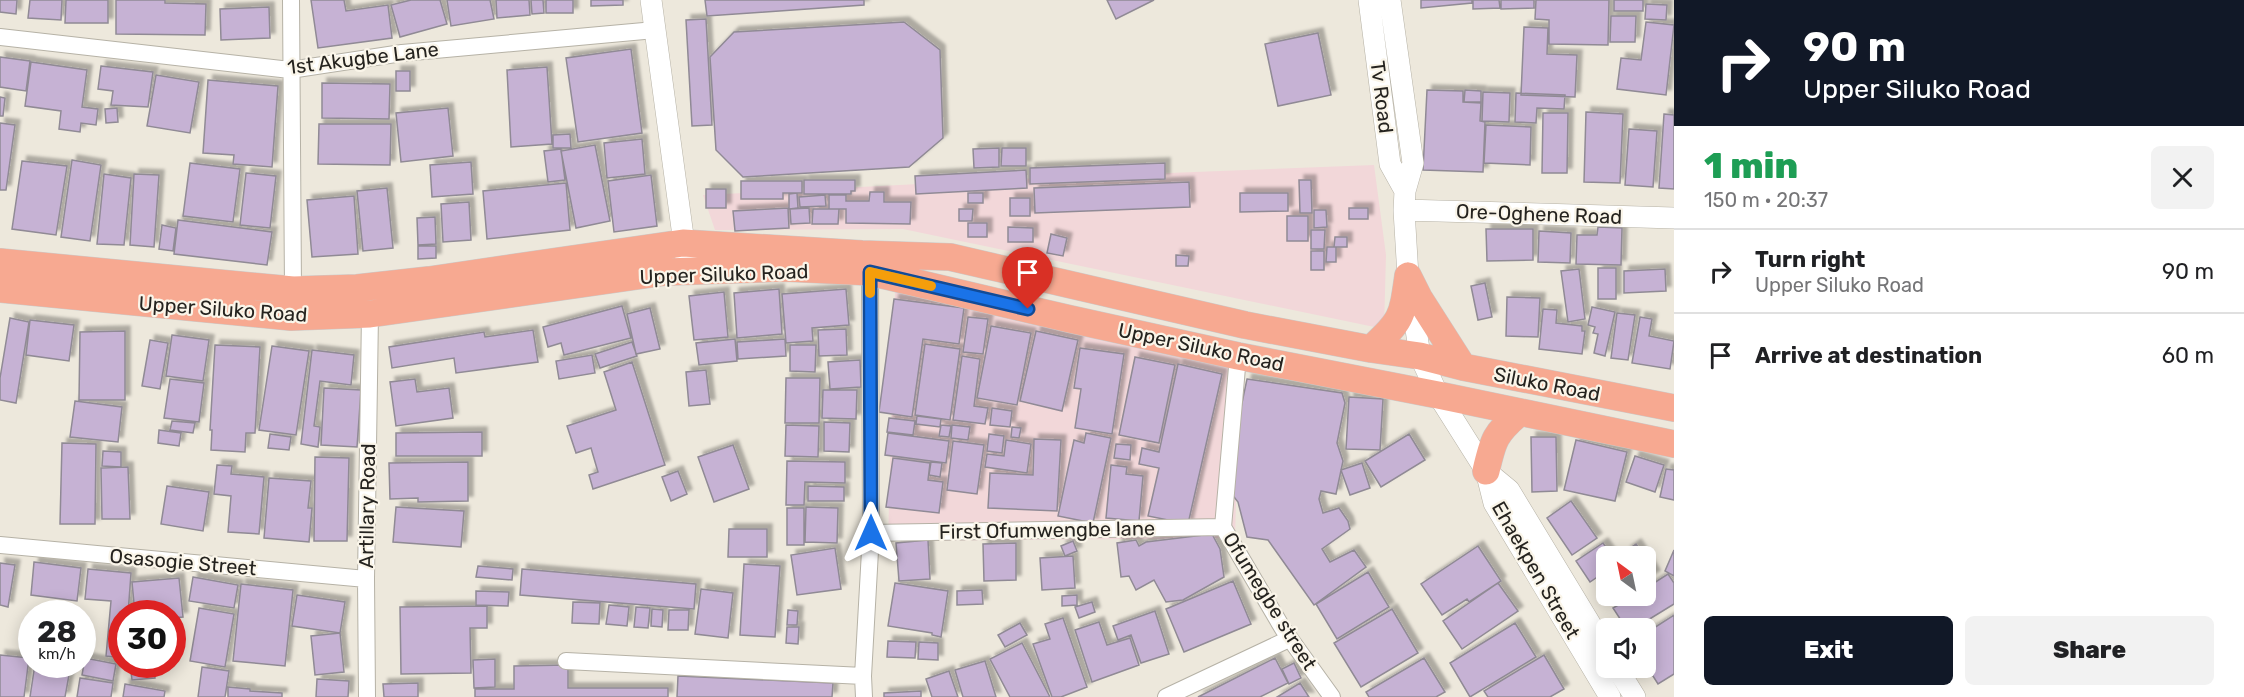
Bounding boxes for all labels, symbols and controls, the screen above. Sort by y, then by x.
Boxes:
text: 90 m [1803,22,1906,72]
icon: right [1704,24,1782,102]
street label: 1st Akugbe Lane [286,37,440,79]
street label: Tv Road [1366,59,1398,135]
text: Upper Siluko Road [1803,73,2031,105]
text: 1 min [1704,144,1798,187]
button: close [2151,146,2214,209]
text: 150 m · 20:37 [1704,188,1828,212]
street label: Ore-Oghene Road [1455,199,1623,229]
text: Turn right [1755,246,1865,273]
pin [1002,247,1053,309]
icon: right [1704,255,1737,288]
icon: arrive [1011,256,1044,289]
text: 90 m [2162,258,2214,285]
street label: Upper Siluko Road [639,259,809,289]
text: Upper Siluko Road [1755,273,1924,297]
street label: Upper Siluko Road [138,291,308,327]
street label: Upper Siluko Road [1116,318,1286,376]
icon: arrive [1704,339,1737,372]
text: Arrive at destination [1755,342,1982,369]
text: 60 m [2162,342,2214,369]
street label: Siluko Road [1492,362,1602,406]
street label: Artillary Road [354,443,380,569]
street label: Ehaekpen Street [1487,497,1585,643]
position arrow [839,501,903,565]
street label: First Ofumwengbe lane [939,516,1155,544]
street label: Ofumegbe street [1218,528,1322,674]
street label: Osasogie Street [109,544,258,580]
north arrow [1596,546,1656,606]
map controls [1596,546,1656,678]
speed limit sign: 30 [108,600,186,678]
text: 28 [37,614,77,650]
button: Exit [1704,616,1953,685]
button: Share [1965,616,2214,685]
button: sound [1596,618,1656,678]
text: km/h [38,645,76,663]

